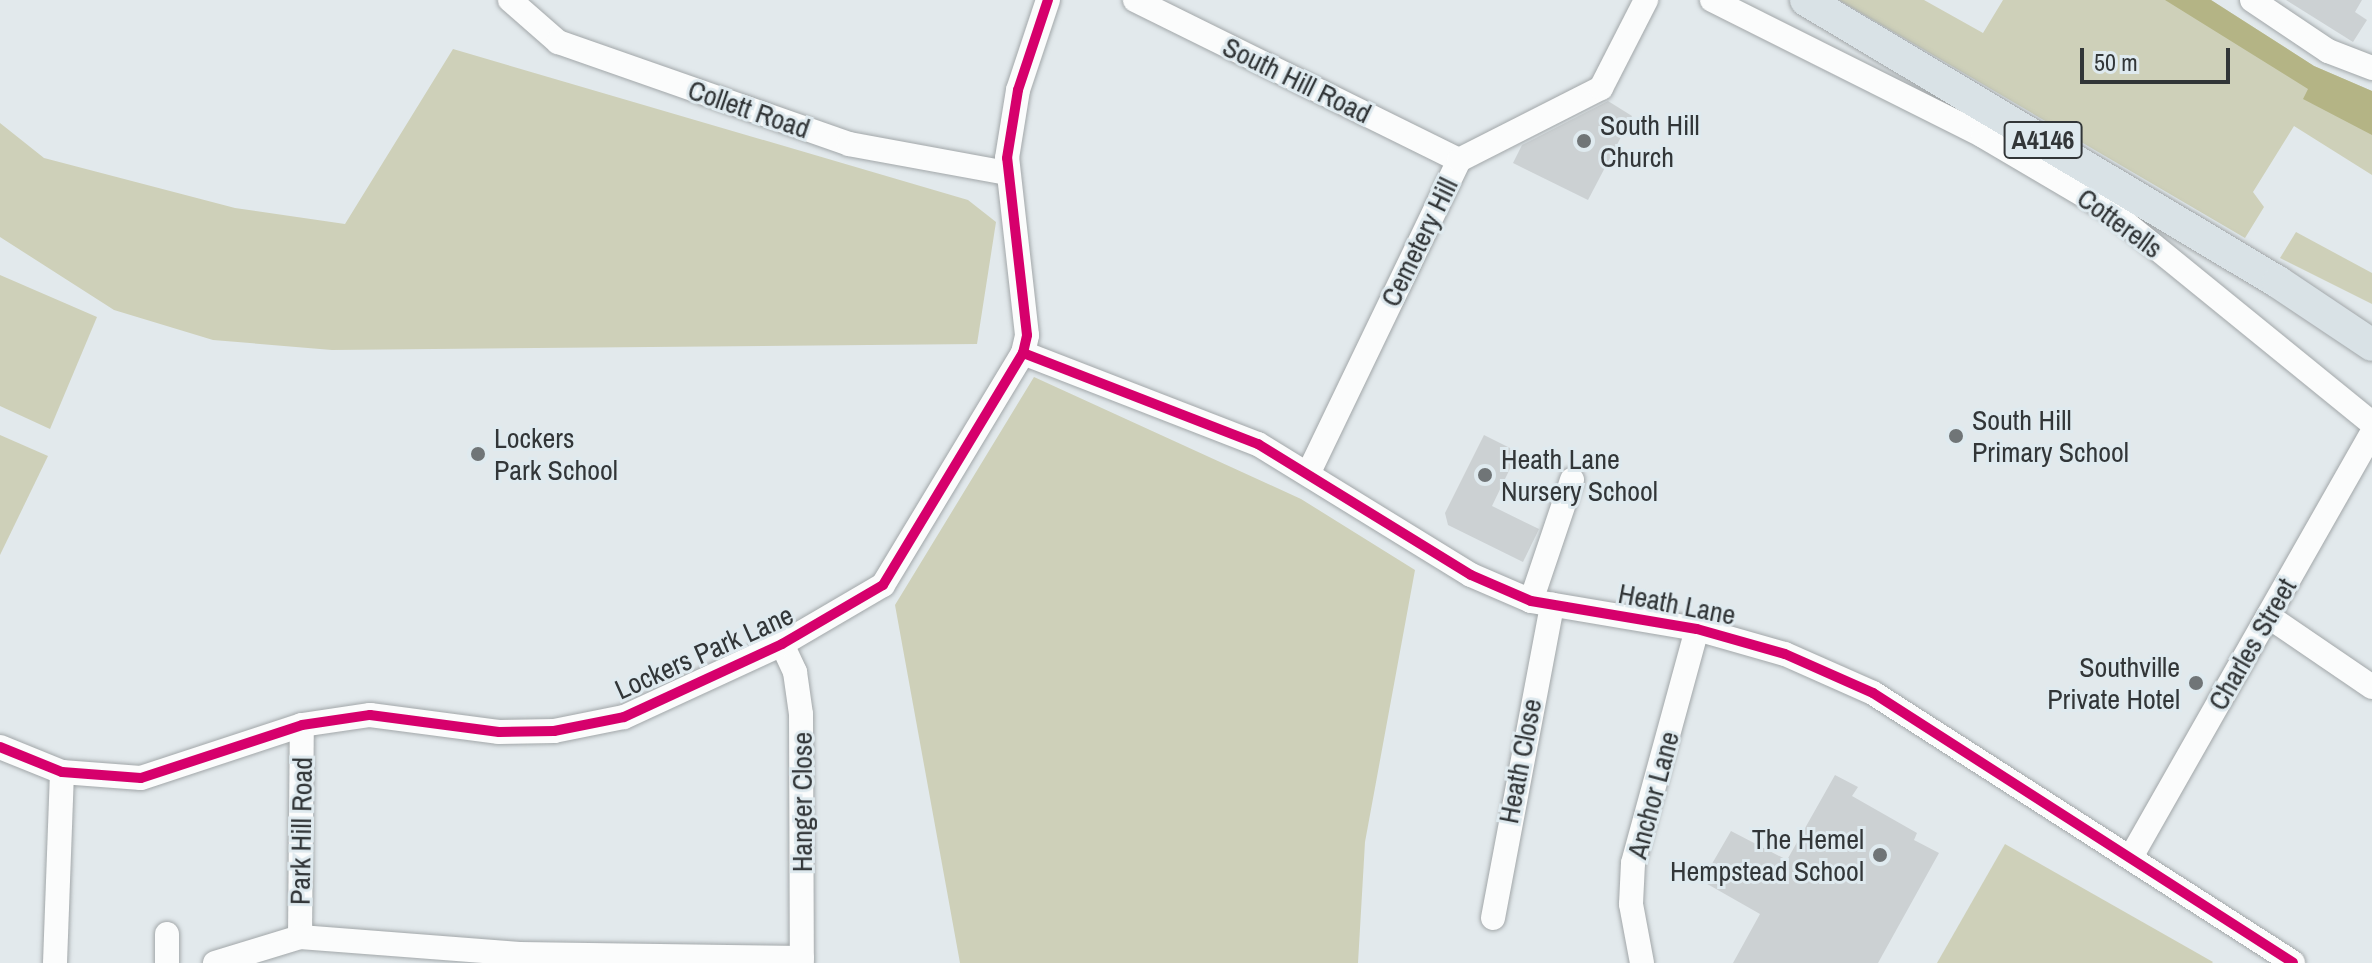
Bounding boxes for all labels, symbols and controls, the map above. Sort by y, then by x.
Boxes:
street label: South Hill Road [1217,30,1377,130]
scale bar [2084,32,2234,82]
text: 50 m [2094,46,2138,78]
street label: Collett Road [684,73,814,145]
place label: South Hill Church [1600,108,1700,174]
road number: A4146 [2003,118,2083,162]
marker: South Hill Church [1575,132,1593,150]
street label: Cemetery Hill [1373,172,1465,312]
street label: Cotterells [2071,181,2169,265]
place label: South Hill Primary School [1972,403,2129,469]
place label: Lockers Park School [494,421,618,487]
marker: South Hill Primary School [1947,427,1965,445]
place label: Heath Lane Nursery School [1501,442,1658,508]
marker: Lockers Park School [469,445,487,463]
marker: Heath Lane Nursery School [1476,466,1494,484]
street label: Charles Street [2201,572,2303,716]
street label: Heath Lane [1616,576,1738,632]
street label: Lockers Park Lane [610,598,798,706]
place label: Southville Private Hotel [2047,650,2180,716]
marker: Southville Private Hotel [2187,674,2205,692]
street label: Heath Close [1491,696,1549,826]
street label: Anchor Lane [1620,728,1686,862]
street label: Hanger Close [785,732,819,872]
street label: Park Hill Road [283,757,319,905]
place label: The Hemel Hempstead School [1670,822,1864,888]
marker: The Hemel Hempstead School [1871,846,1889,864]

